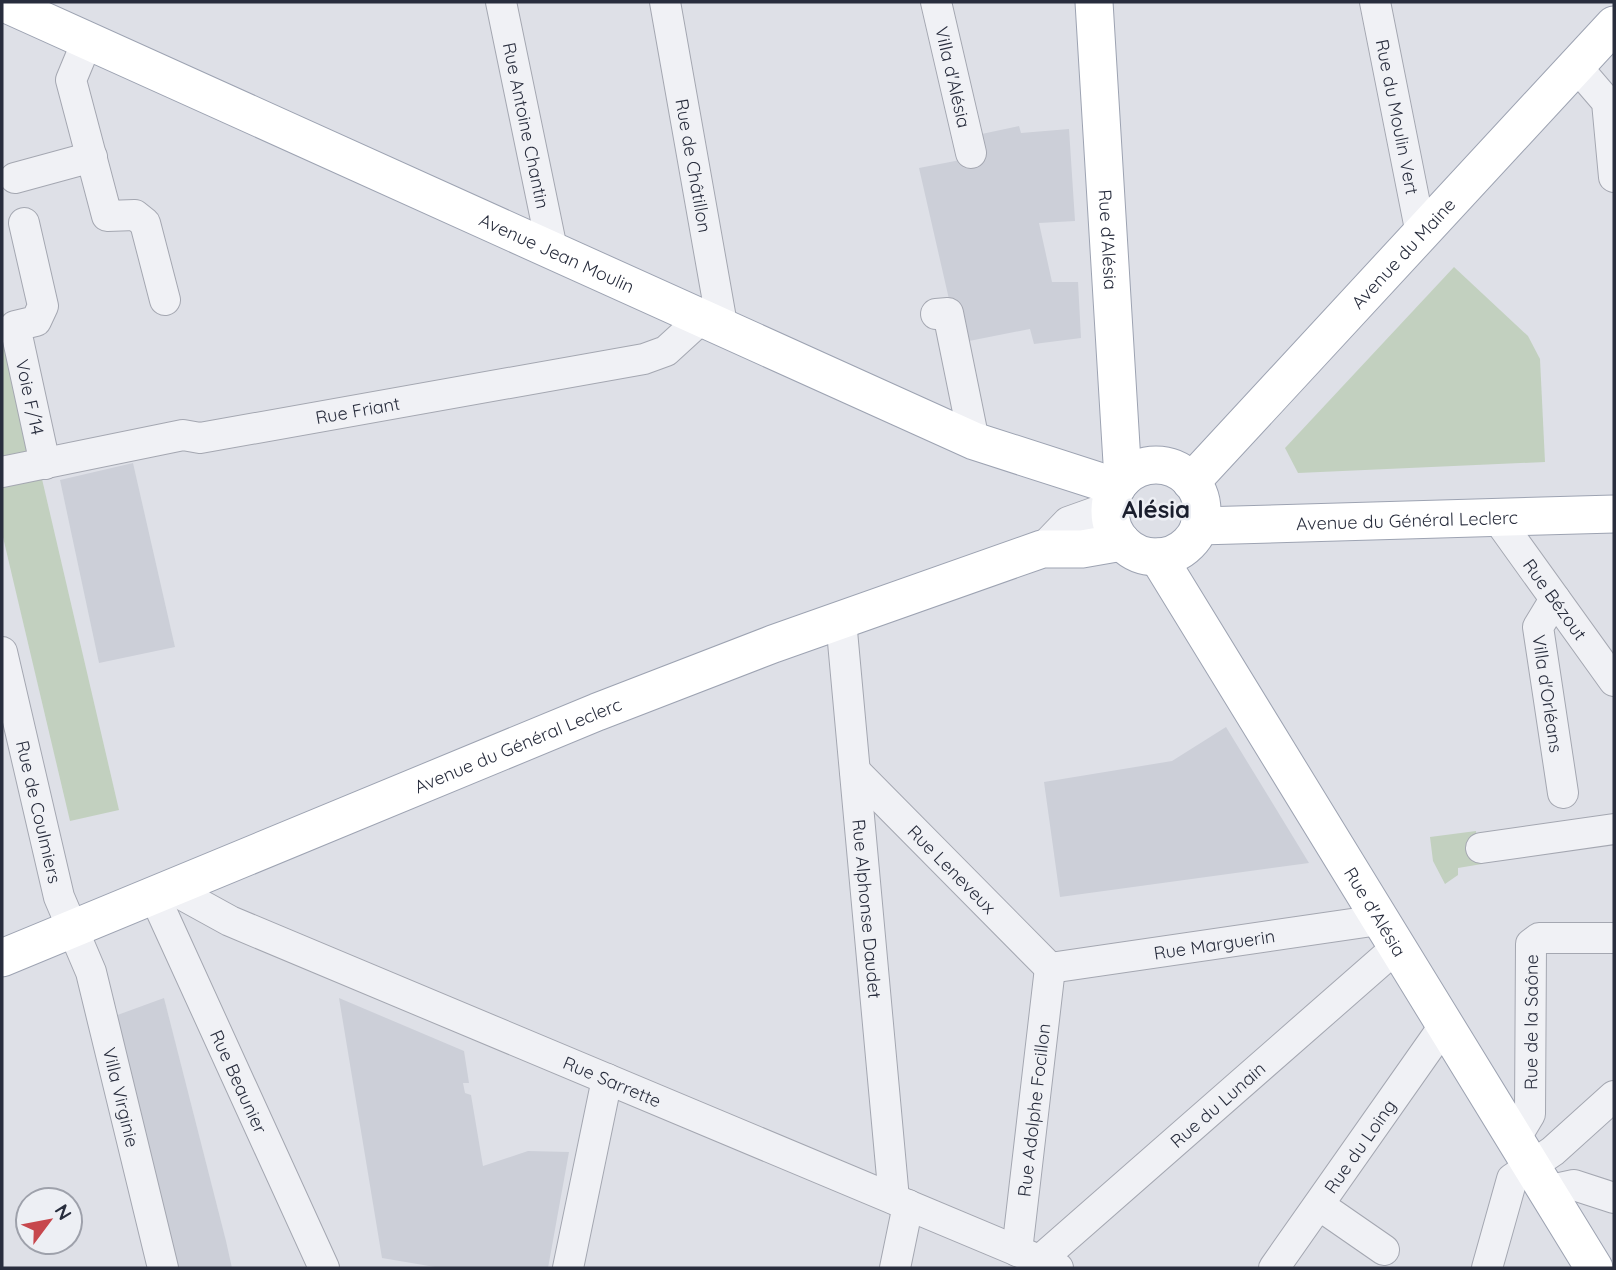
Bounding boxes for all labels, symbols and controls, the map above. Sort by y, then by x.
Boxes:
street label: Villa d'Alésia [931,24,976,130]
street label: Rue du Moulin Vert [1371,37,1424,196]
street label: Rue Antoine Chantin [498,40,555,211]
street label: Rue de Châtillon [671,97,717,234]
street label: Rue d'Alésia [1094,189,1123,291]
street label: Avenue du Maine [1346,193,1460,313]
street label: Avenue Jean Moulin [476,208,638,298]
street label: Voie F/14 [11,357,50,437]
street label: Rue Friant [313,391,402,429]
district label: Alésia [1122,494,1190,524]
street label: Avenue du Général Leclerc [1296,505,1518,535]
street label: Rue Bézout [1518,554,1592,644]
street label: Villa d'Orléans [1528,633,1568,754]
street label: Avenue du Général Leclerc [411,692,625,798]
street label: Rue de Coulmiers [11,738,67,886]
street label: Rue Alphonse Daudet [848,818,887,1000]
street label: Rue Leneveux [903,820,1001,919]
street label: Rue d'Alésia [1339,863,1412,961]
street label: Rue Marguerin [1152,924,1276,964]
street label: Rue de la Saône [1519,954,1542,1090]
street label: Rue Adolphe Focillon [1012,1022,1055,1198]
street label: Rue Beaunier [205,1026,273,1137]
street label: Villa Virginie [98,1045,145,1150]
street label: Rue Sarrette [560,1050,665,1112]
street label: Rue du Lunain [1165,1057,1270,1152]
street label: Rue du Loing [1319,1095,1401,1198]
north arrow [14,1186,84,1256]
text: N [50,1200,77,1224]

